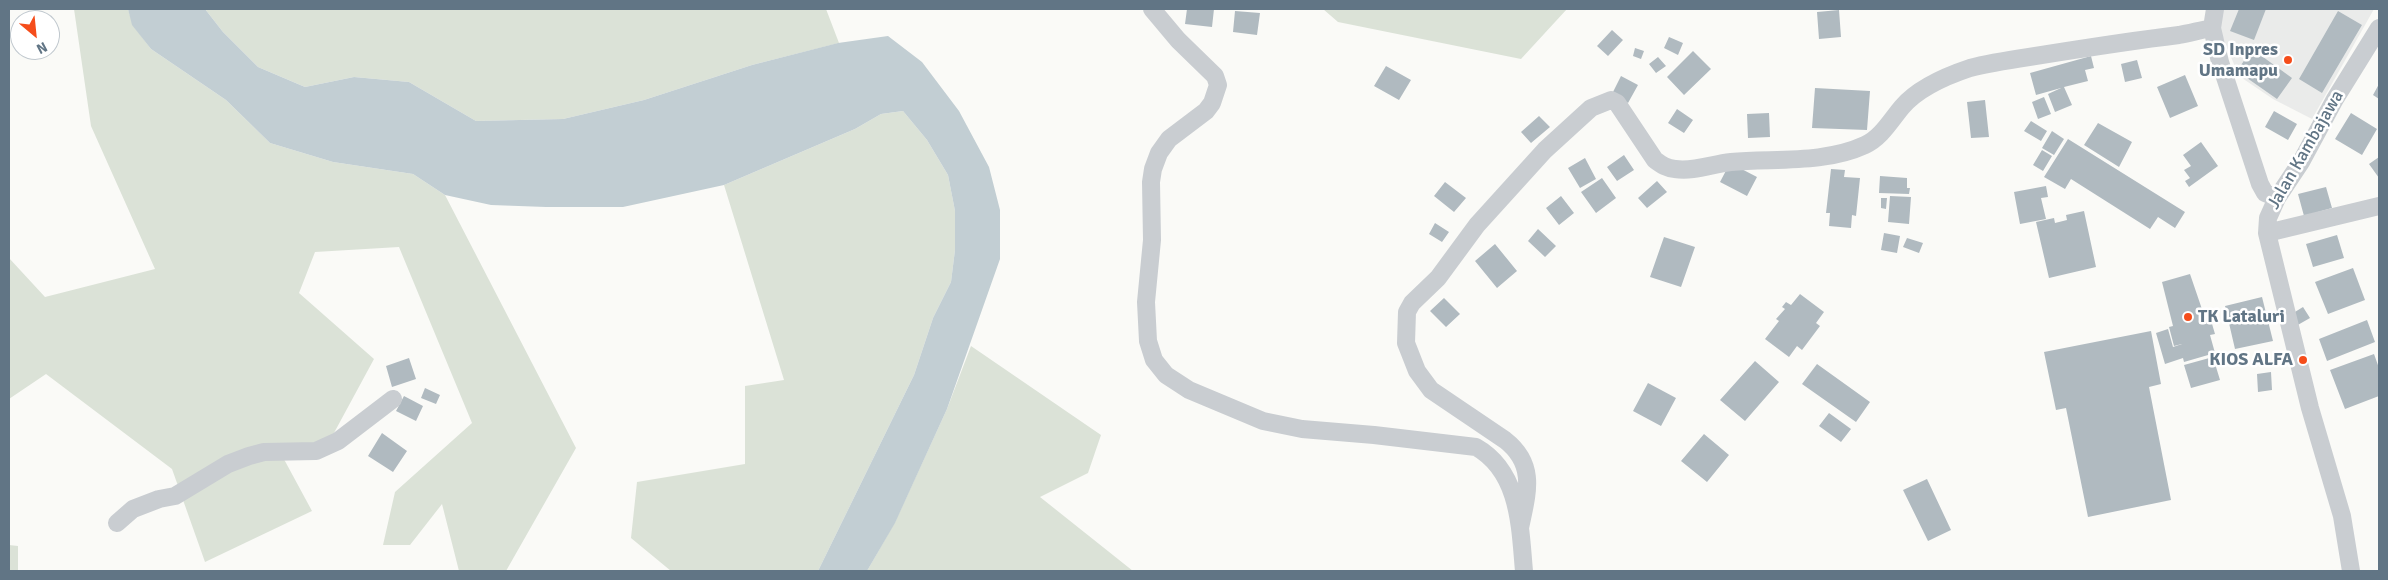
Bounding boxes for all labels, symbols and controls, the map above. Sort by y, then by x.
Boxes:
north arrow [10,10,60,60]
text: N [34,38,50,58]
place label: SD Inpres Umamapu [2199,39,2278,82]
marker: SD Inpres Umamapu [2282,54,2294,66]
street label: Jalan Kambajawa [2263,87,2349,213]
place label: TK Lataluri [2198,306,2285,328]
marker: TK Lataluri [2182,311,2194,323]
place label: KIOS ALFA [2209,349,2293,371]
marker: KIOS ALFA [2297,354,2309,366]

